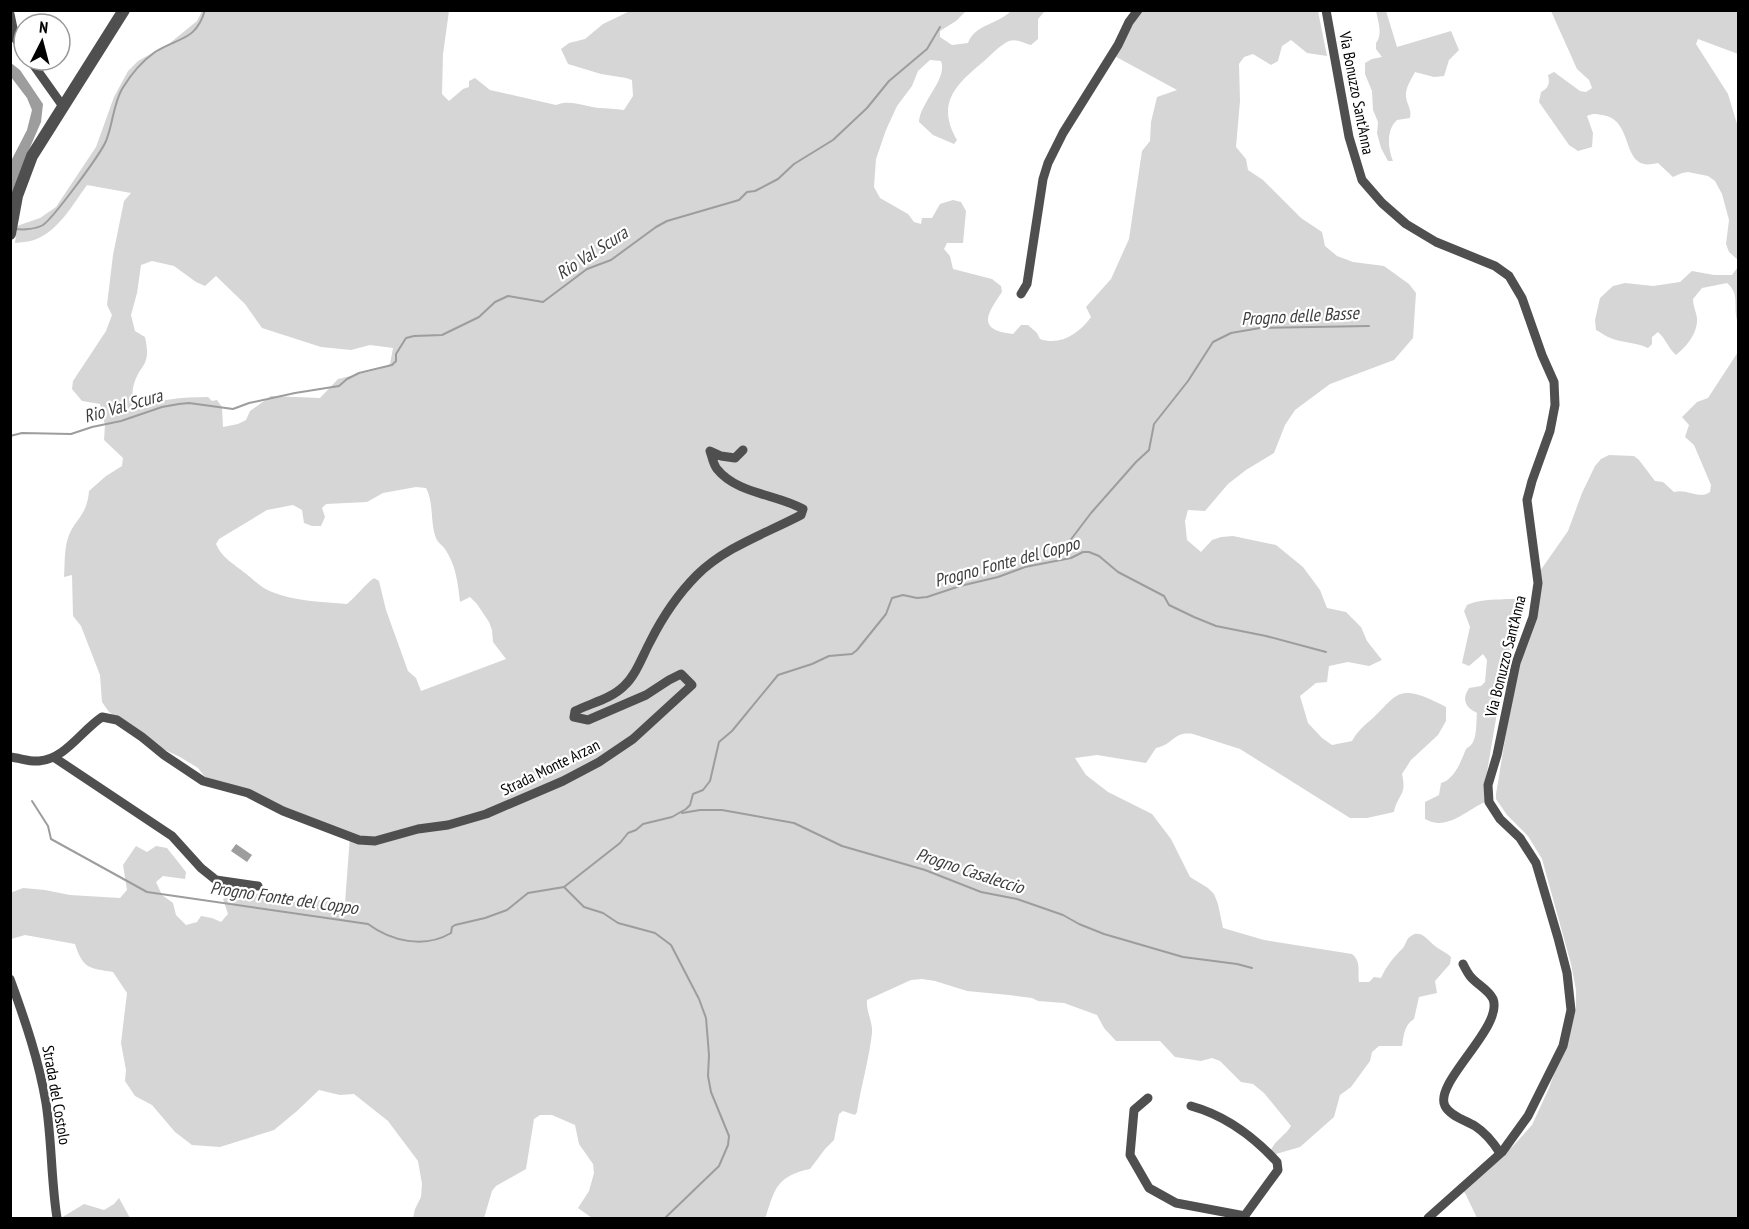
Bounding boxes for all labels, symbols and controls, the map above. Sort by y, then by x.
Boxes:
north arrow [12,12,72,72]
text: N [38,17,49,37]
street label: Via Bonuzzo Sant'Anna [1335,29,1379,156]
water label: Rio Val Scura [552,221,632,284]
water label: Progno delle Basse [1241,301,1361,330]
water label: Rio Val Scura [81,383,166,428]
water label: Progno Fonte del Coppo [932,531,1083,592]
street label: Via Bonuzzo Sant'Anna [1480,593,1530,720]
street label: Strada Monte Arzan [497,734,603,800]
water label: Progno Casaleccio [913,842,1028,899]
water label: Progno Fonte del Coppo [209,876,361,919]
street label: Strada del Costolo [38,1044,76,1146]

